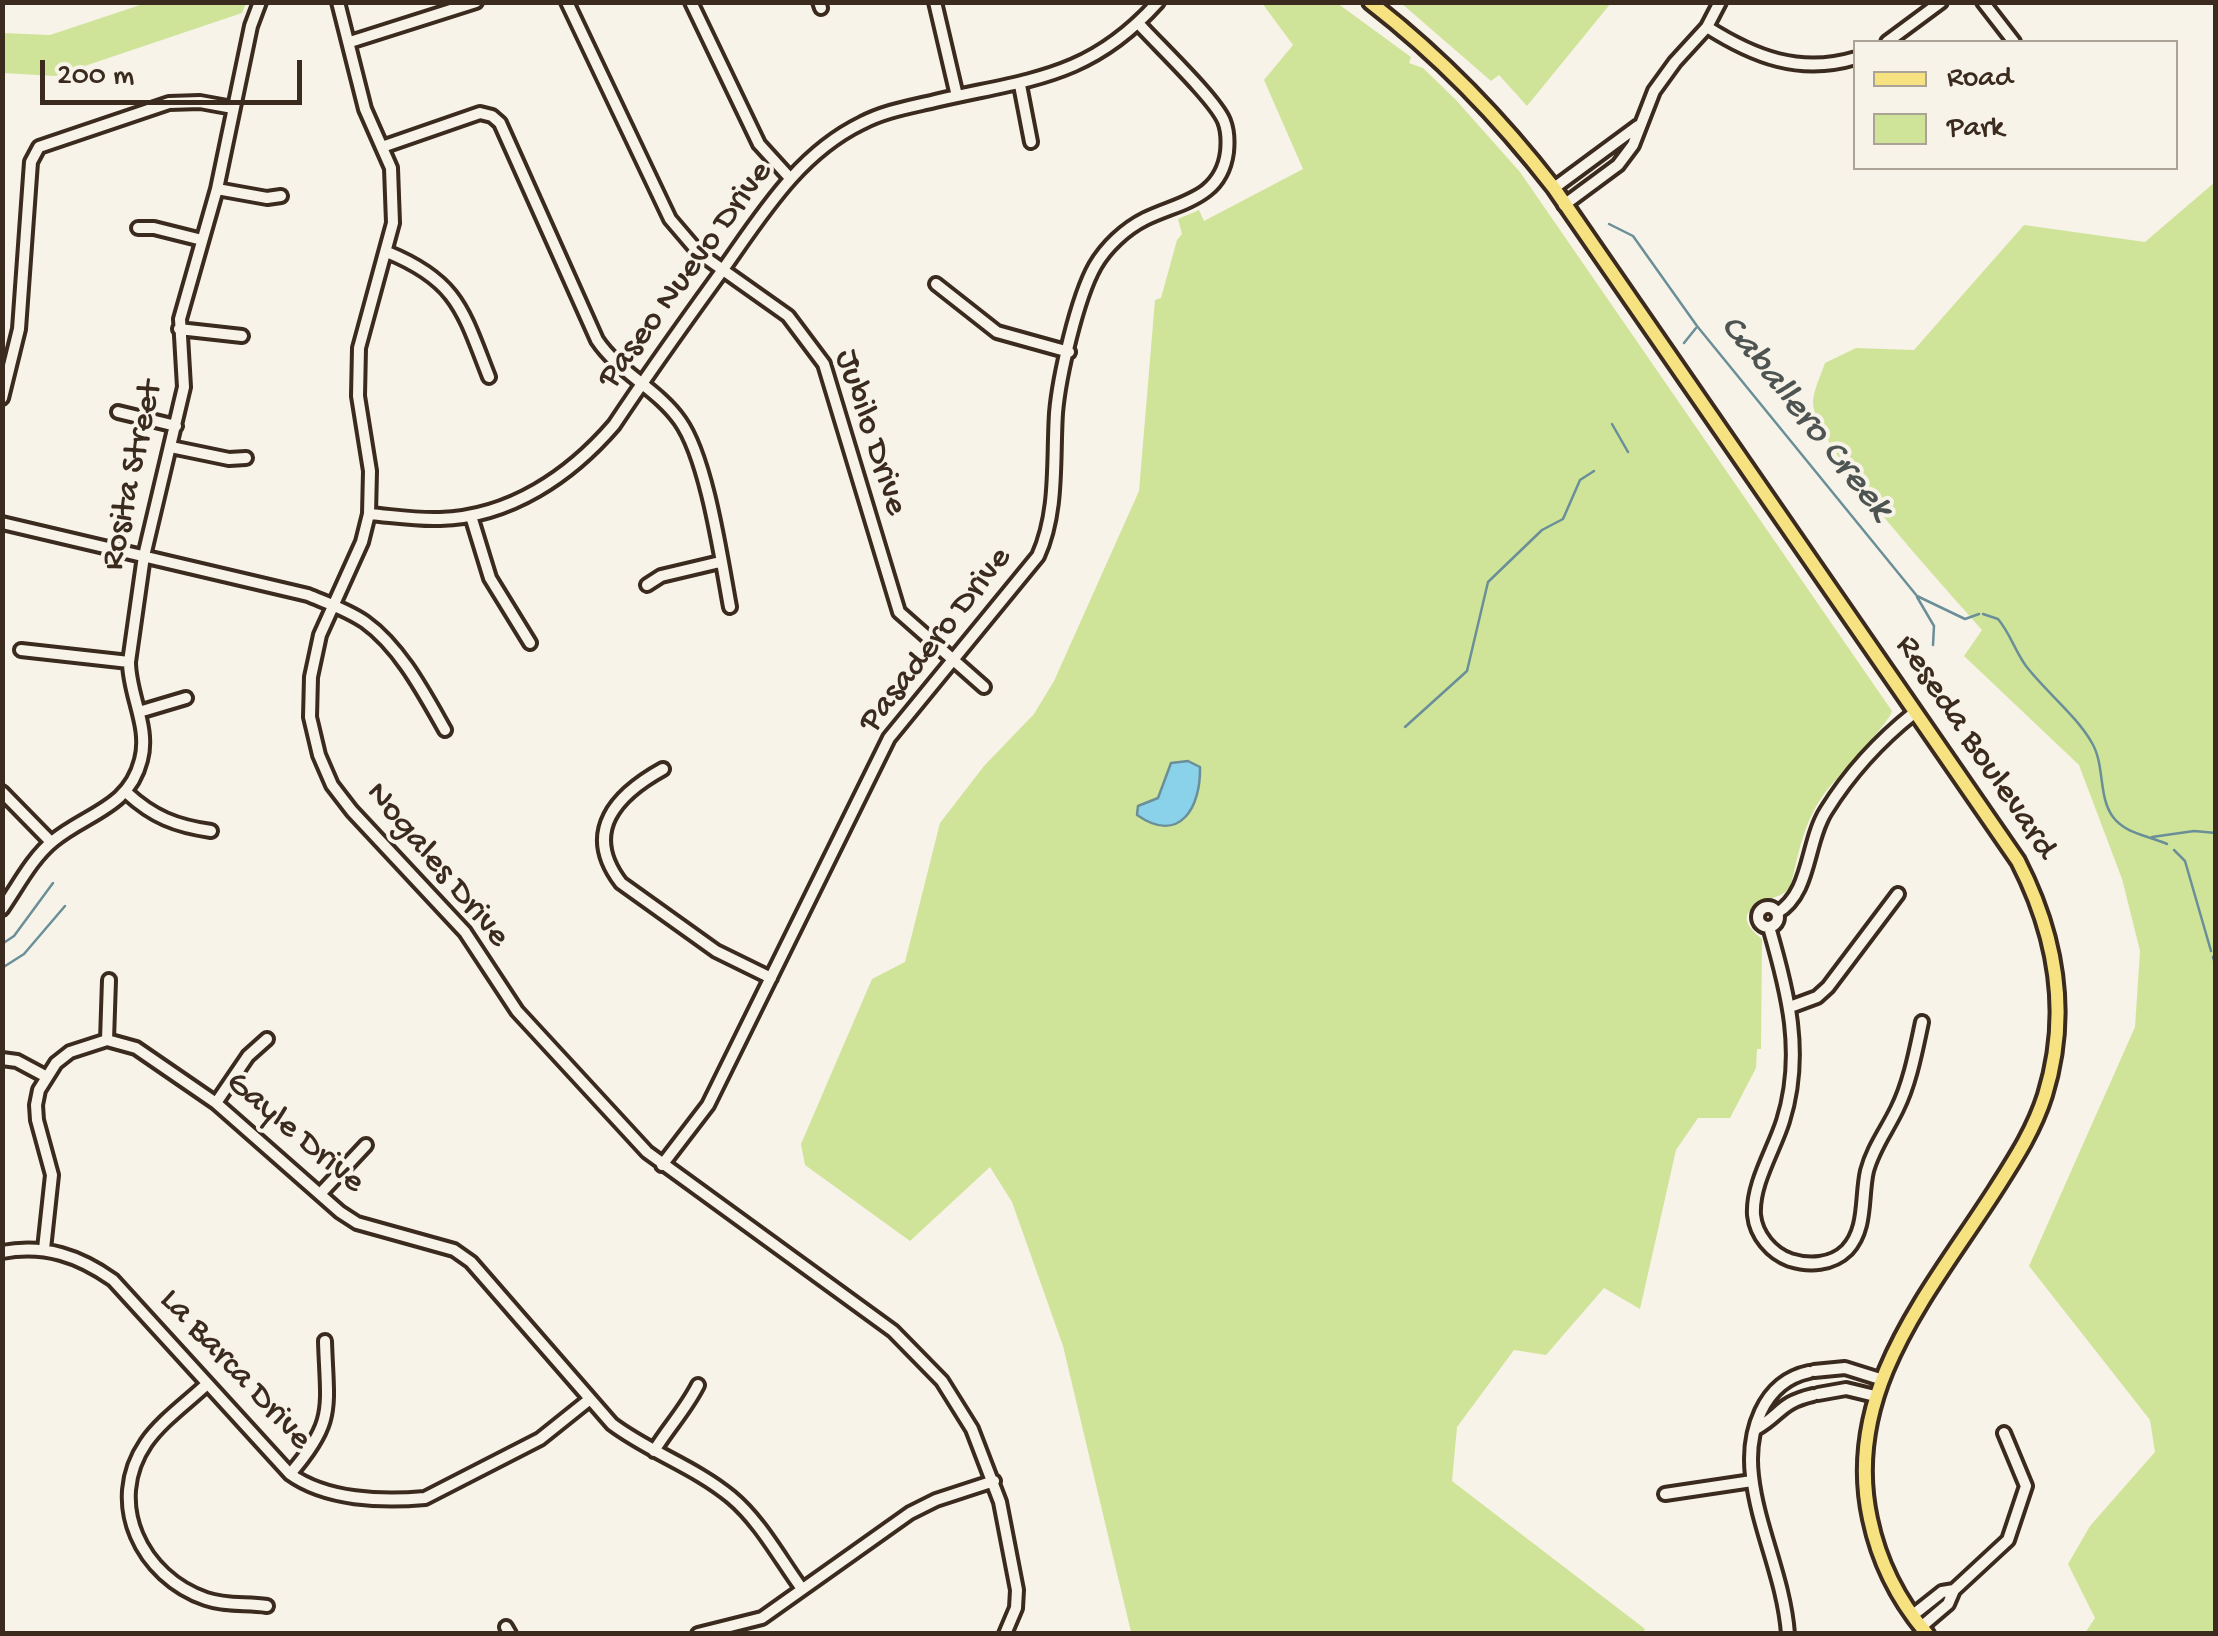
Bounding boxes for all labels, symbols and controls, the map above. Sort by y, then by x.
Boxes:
scale bar [45,40,308,102]
legend [1853,40,2178,170]
text: 200 m [57,60,134,95]
text: Road [1947,62,2013,97]
text: Park [1947,112,2004,147]
street label: Paseo Nuevo Drive [590,154,784,398]
water label: Caballero Creek [1707,307,1901,531]
street label: Jubilo Drive [823,345,915,521]
street label: Rosita Street [93,378,175,574]
street label: Pasadero Drive [851,540,1023,742]
street label: Reseda Boulevard [1883,628,2065,868]
street label: Nogales Drive [354,775,518,957]
street label: Gayle Drive [216,1064,372,1204]
street label: La Barca Drive [148,1281,320,1461]

